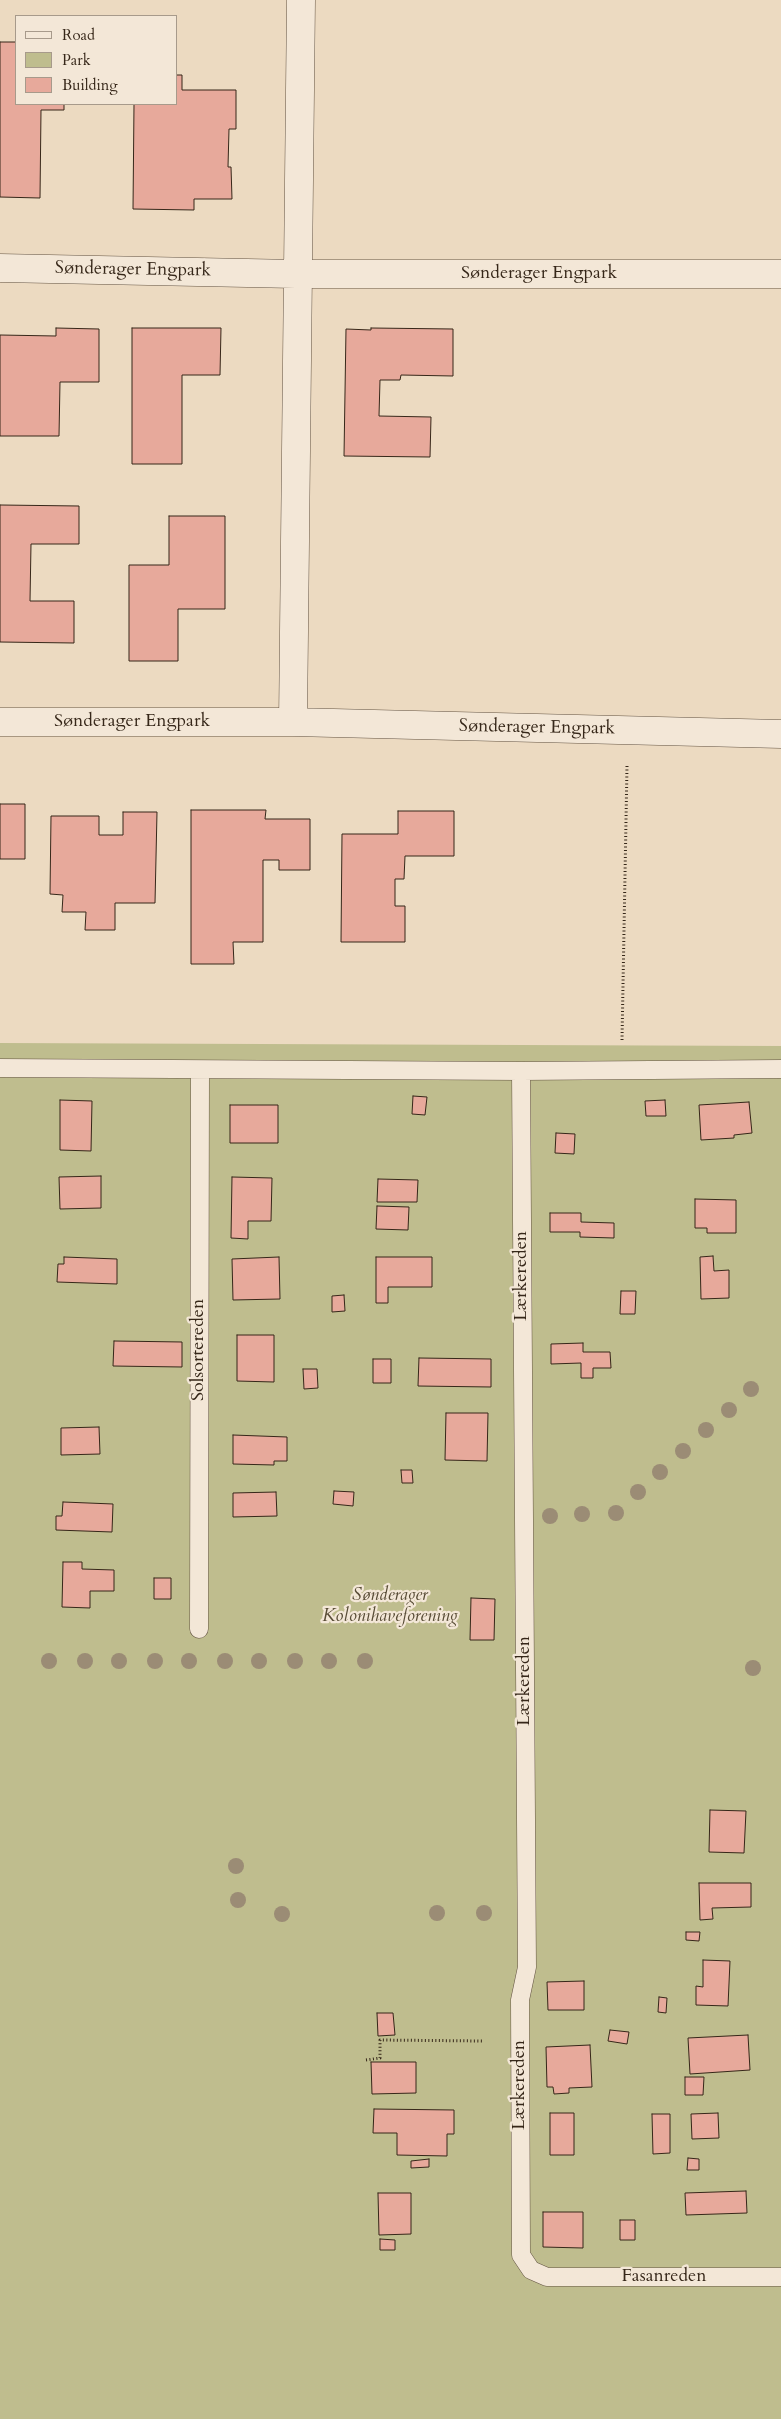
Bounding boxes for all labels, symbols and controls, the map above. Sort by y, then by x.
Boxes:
legend [15,15,178,105]
text: Road [62,25,95,45]
text: Park [62,50,91,70]
text: Building [62,75,118,95]
street label: Sønderager Engpark [55,258,211,282]
street label: Sønderager Engpark [461,263,617,285]
street label: Sønderager Engpark [54,711,210,733]
street label: Sønderager Engpark [459,716,615,740]
street label: Lærkereden [511,1231,533,1321]
street label: Solsortereden [188,1299,210,1401]
park label: Sønderager Kolonihaveforening [322,1585,458,1628]
street label: Lærkereden [514,1636,536,1726]
street label: Lærkereden [509,2040,531,2130]
street label: Fasanreden [622,2266,706,2288]

